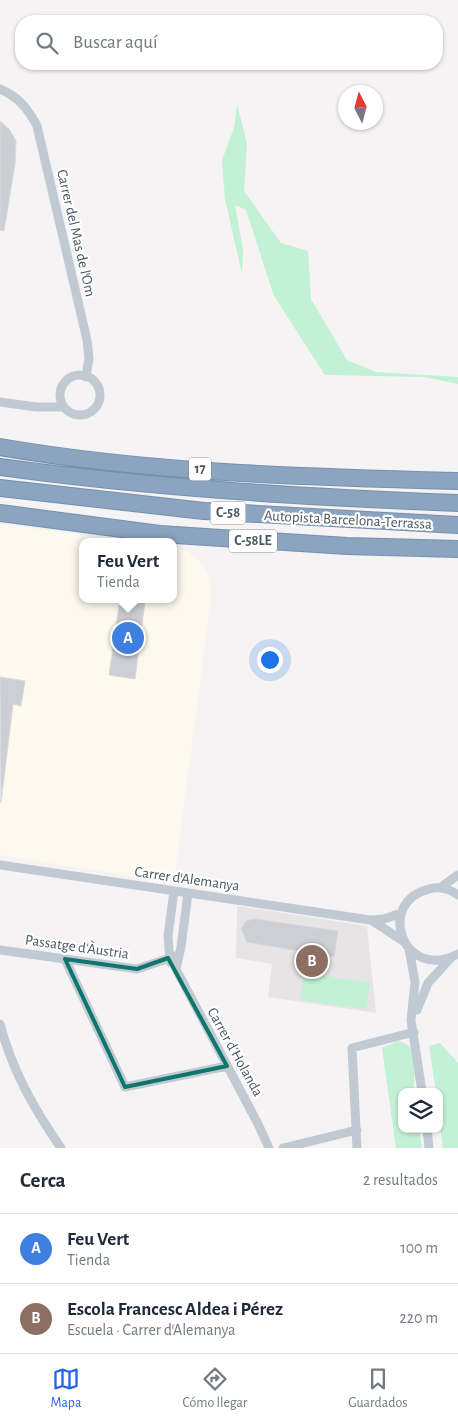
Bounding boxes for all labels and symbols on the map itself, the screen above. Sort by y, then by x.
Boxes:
north arrow [338,85,383,130]
street label: Carrer del Mas de l'Om [54,168,98,298]
road number: 17 [189,458,211,480]
road number: C-58 [210,502,246,524]
street label: Autopista Barcelona-Terrassa [264,508,432,532]
road number: C-58LE [229,530,277,552]
pin: A [112,619,144,657]
your location [257,647,283,673]
street label: Carrer d'Alemanya [134,864,240,894]
street label: Passatge d'Àustria [24,930,130,962]
pin: B [296,942,328,980]
street label: Carrer d'Holanda [204,1005,266,1099]

